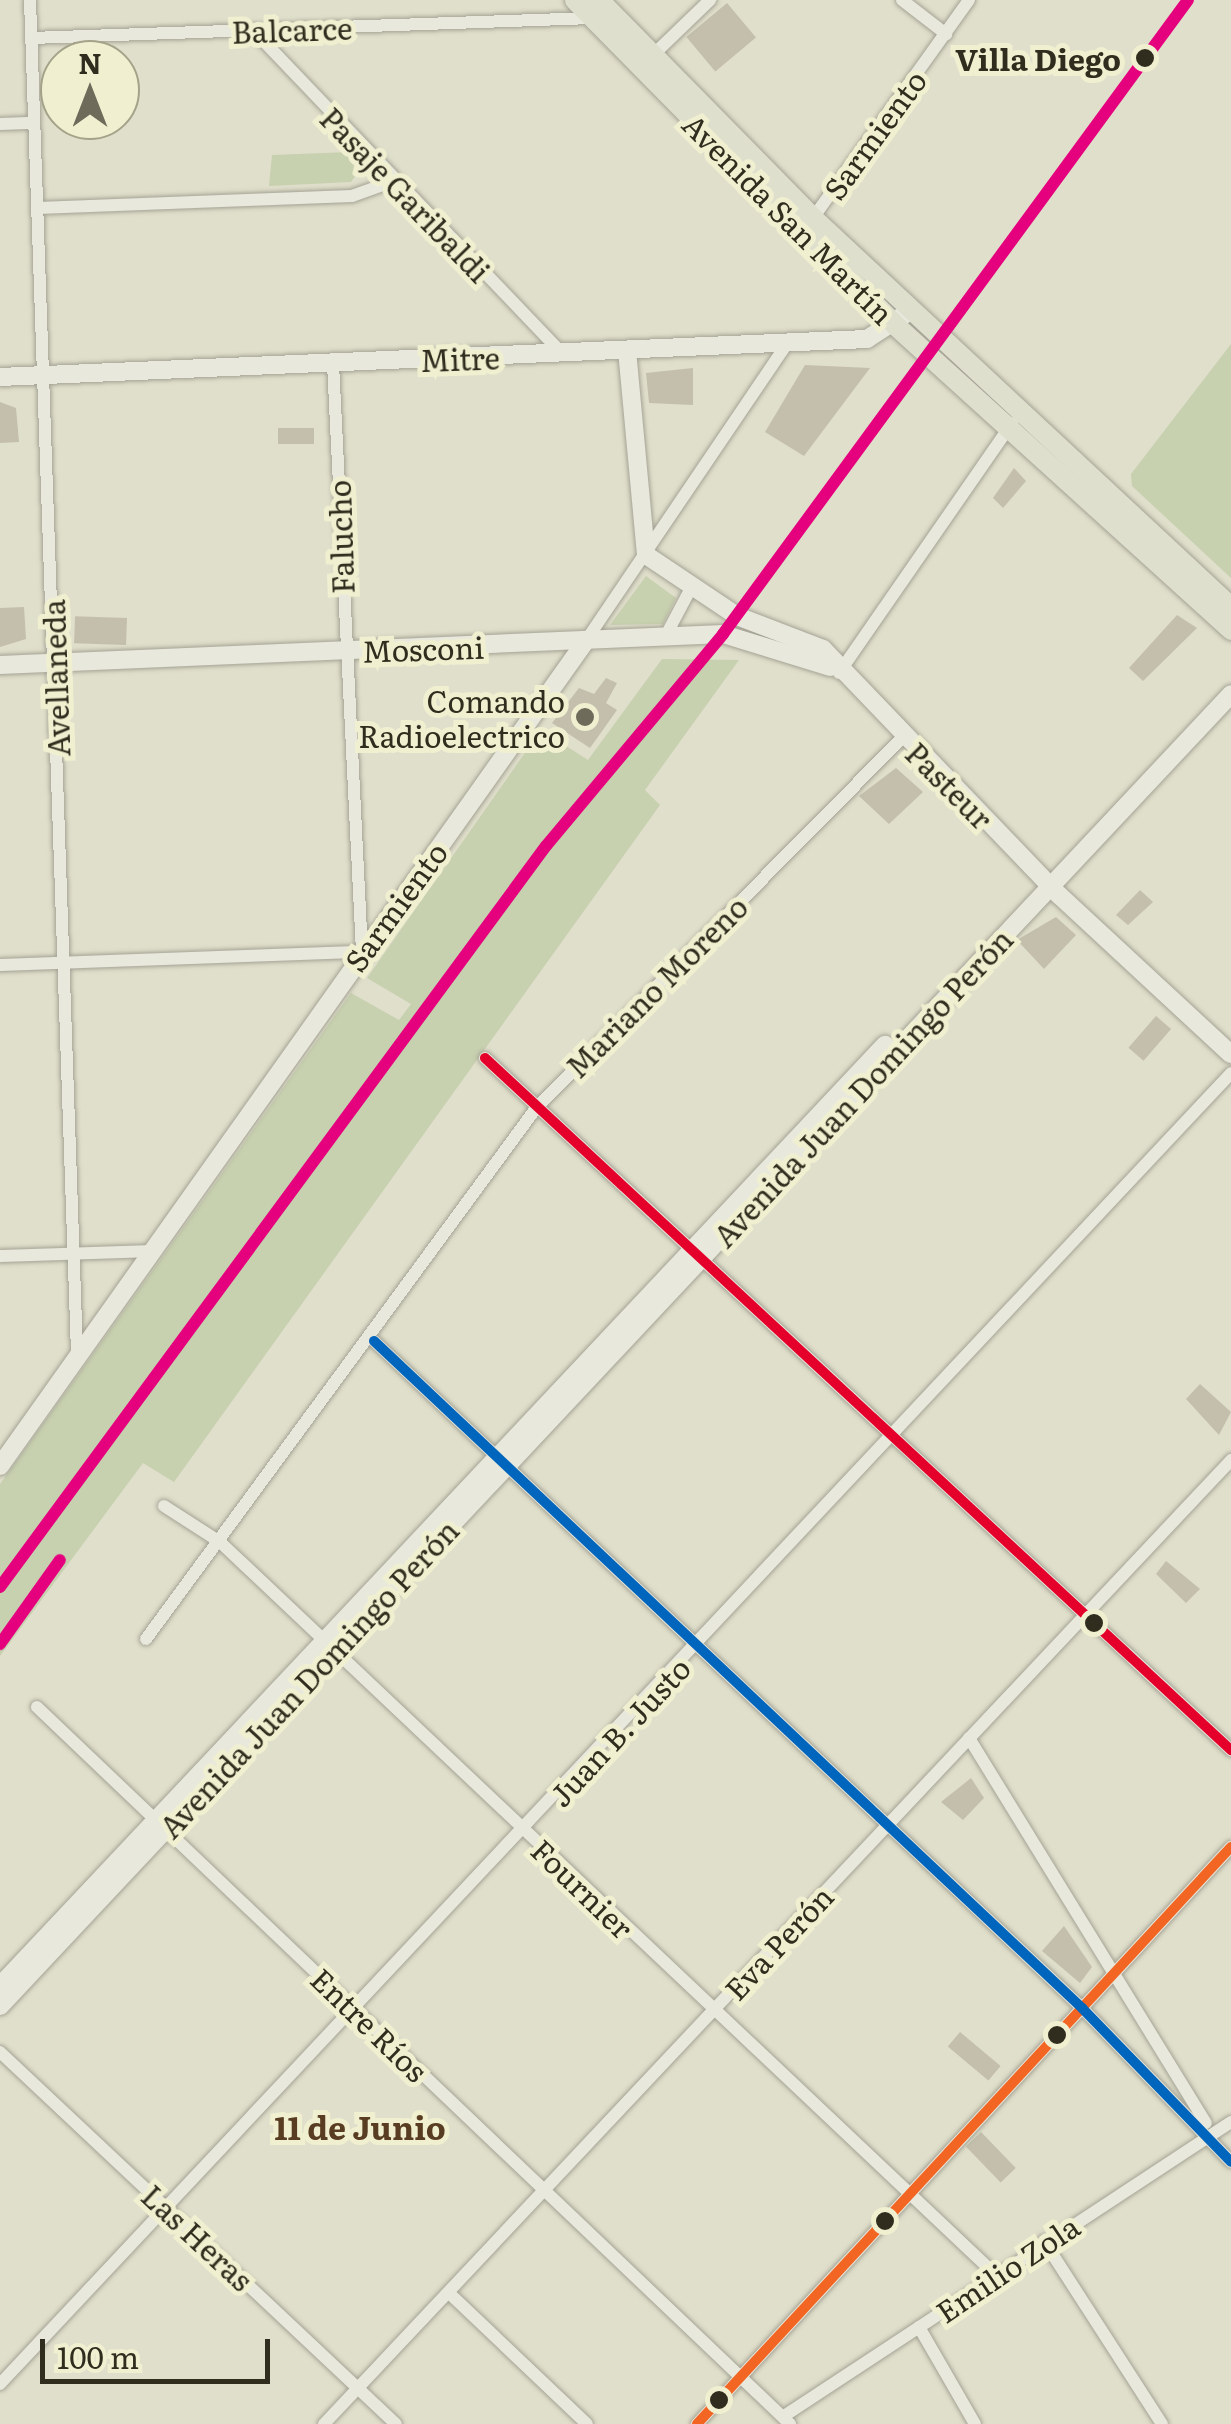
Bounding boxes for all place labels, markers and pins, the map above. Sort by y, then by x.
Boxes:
place label: Villa Diego [955,40,1121,76]
marker: Villa Diego [1130,43,1160,73]
place label: Comando Radioelectrico [358,682,565,752]
marker: Comando Radioelectrico [574,706,596,728]
unlabelled marker [1084,1613,1104,1633]
unlabelled marker [1047,2025,1067,2045]
unlabelled marker [875,2211,895,2231]
unlabelled marker [709,2390,729,2410]

